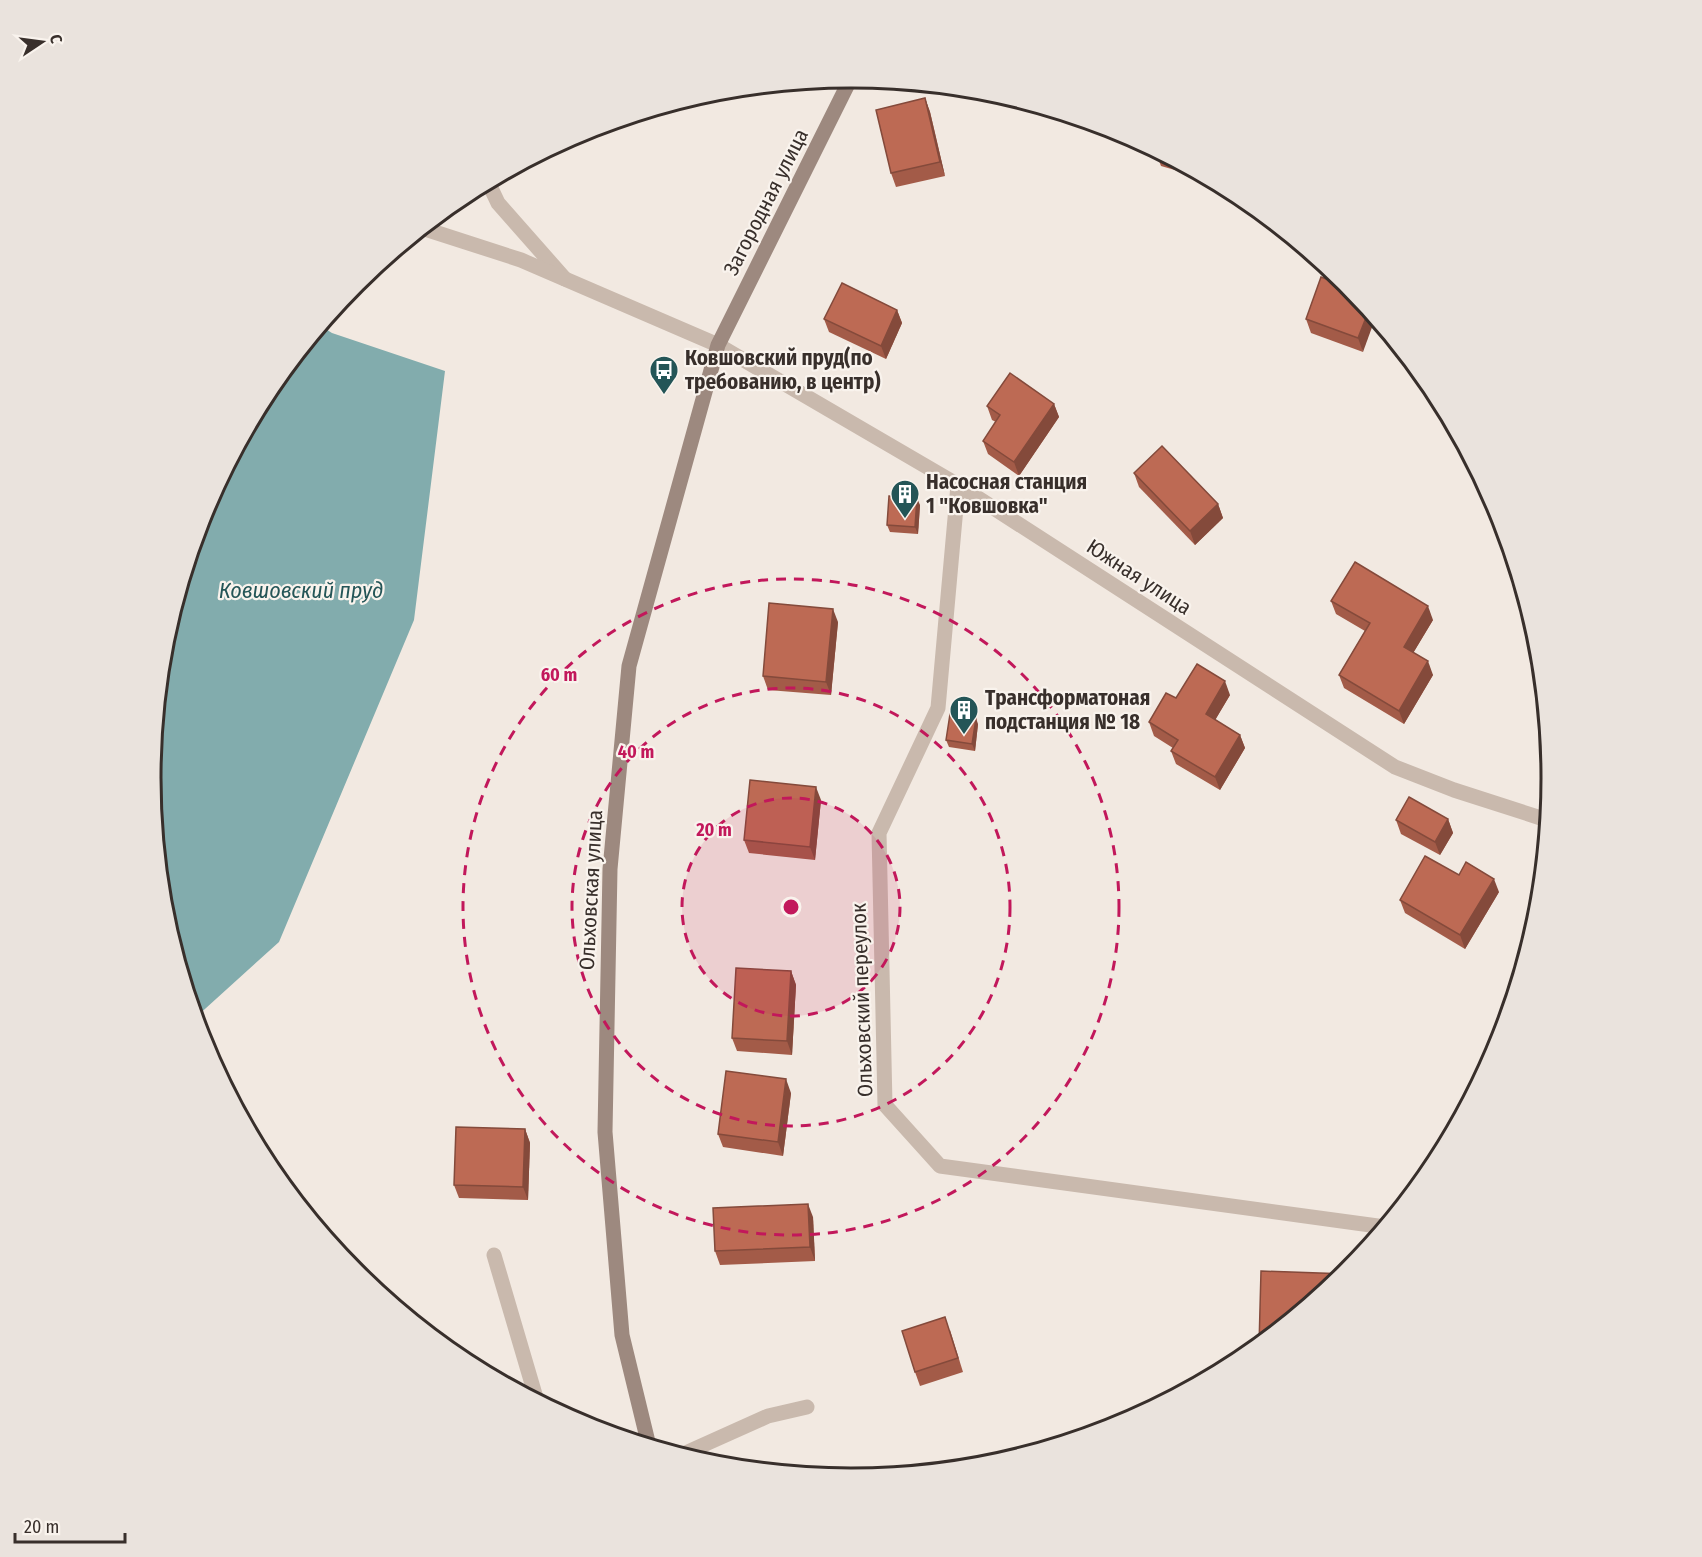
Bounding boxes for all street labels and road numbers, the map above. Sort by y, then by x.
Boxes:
street label: Загородная улица [718,124,814,280]
street label: Южная улица [1082,533,1196,621]
street label: Ольховская улица [574,809,608,971]
street label: Ольховский переулок [846,902,878,1097]

